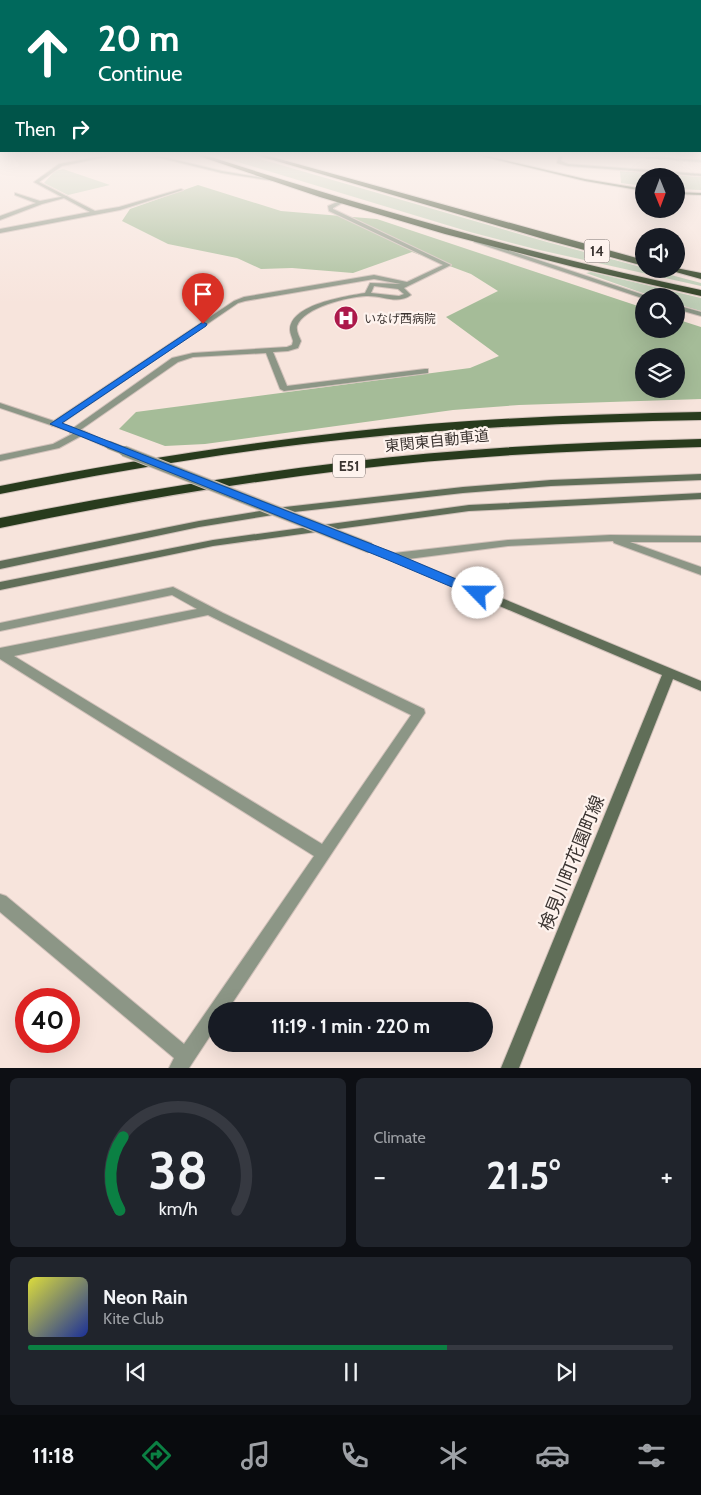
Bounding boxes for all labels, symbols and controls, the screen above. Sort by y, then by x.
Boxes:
text: 20 m [98,17,180,60]
icon: ahead [15,20,80,85]
text: Continue [98,60,183,87]
icon: right [66,115,94,143]
text: Then [15,118,56,141]
north arrow [635,168,685,218]
map controls [635,168,685,398]
button: sound [635,228,685,278]
road number: 14 [584,240,610,262]
pin [182,273,224,324]
icon: arrive [189,280,217,308]
button: search [635,288,685,338]
hospital icon: いなげ西病院 [333,305,359,331]
place label: いなげ西病院 [364,311,436,326]
button: layers [635,348,685,398]
street label: 東関東自動車道 [384,427,490,455]
road number: E51 [333,454,365,478]
position arrow [451,566,503,618]
street label: 検見川町花園町線 [535,792,609,934]
speed limit sign: 40 [15,988,80,1053]
text: 11:19 · 1 min · 220 m [271,1015,430,1038]
text: Climate [374,1128,426,1147]
text: 38 [148,1139,207,1202]
text: 21.5° [486,1152,560,1199]
text: − [374,1159,386,1193]
text: + [661,1159,673,1193]
text: km/h [158,1198,197,1219]
text: Neon Rain [103,1286,188,1309]
text: Kite Club [103,1309,164,1328]
icon: previous [122,1358,150,1386]
icon: pause [337,1358,365,1386]
icon: next [552,1358,580,1386]
icon: directions [139,1438,174,1473]
icon: music [238,1438,273,1473]
icon: phone [337,1438,372,1473]
icon: climate [436,1438,471,1473]
icon: car [535,1438,570,1473]
icon: filters [634,1438,669,1473]
text: 11:18 [32,1442,75,1469]

